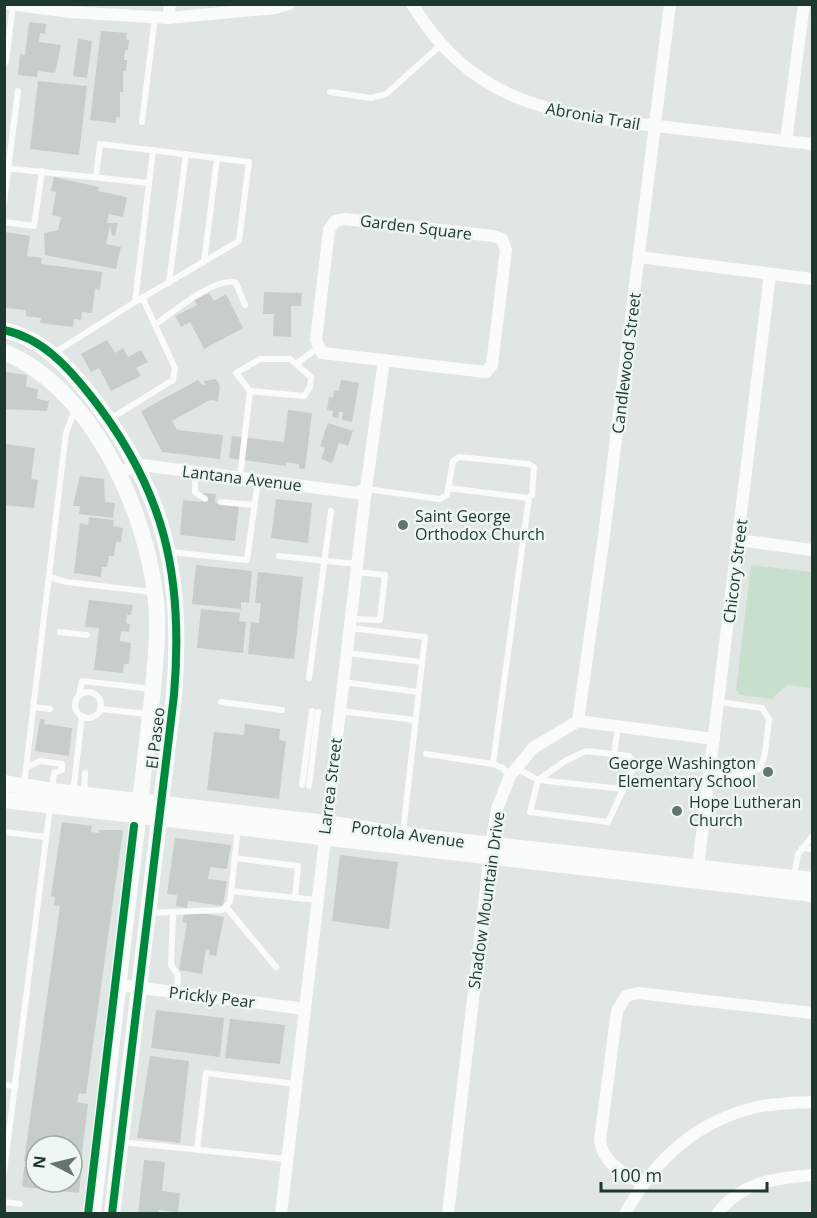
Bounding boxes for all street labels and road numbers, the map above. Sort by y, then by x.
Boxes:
street label: Abronia Trail [544,97,642,135]
street label: Garden Square [359,209,473,245]
street label: Candlewood Street [606,291,646,435]
street label: Lantana Avenue [181,460,303,496]
street label: Chicory Street [718,517,752,624]
street label: El Paseo [140,706,170,770]
street label: Larrea Street [313,736,347,836]
street label: Shadow Mountain Drive [463,810,509,990]
street label: Portola Avenue [350,815,466,853]
street label: Prickly Pear [168,981,257,1013]

